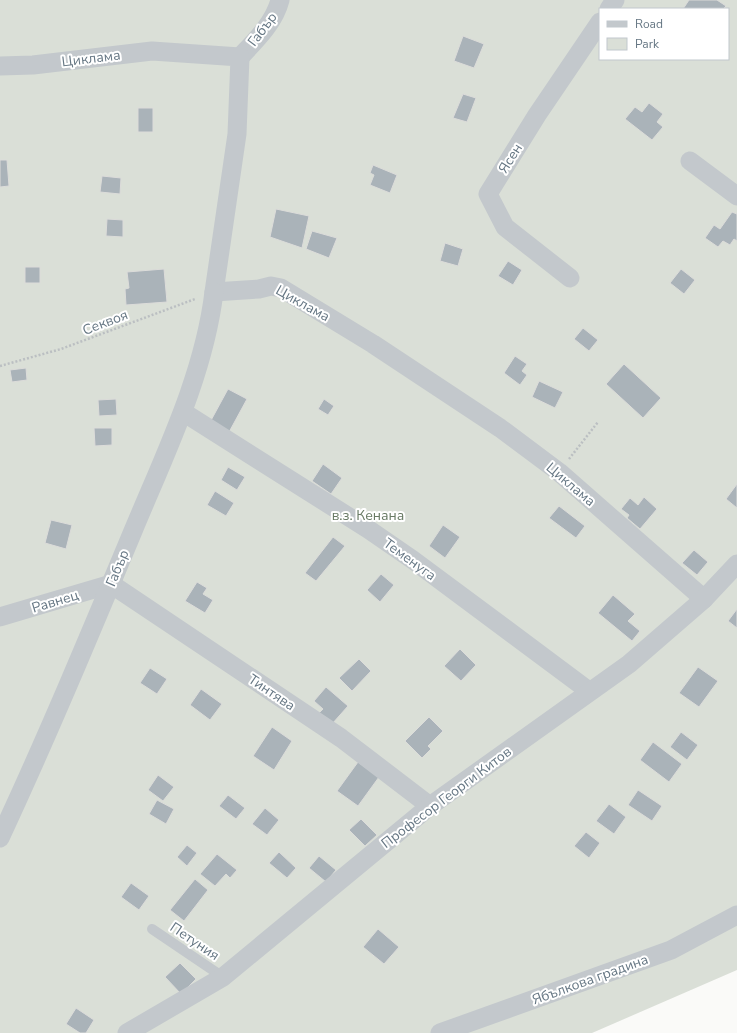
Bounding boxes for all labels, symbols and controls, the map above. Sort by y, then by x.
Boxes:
street label: Габър [243,8,281,50]
legend [599,8,729,60]
text: Road [635,16,663,32]
text: Park [635,36,660,52]
street label: Циклама [61,45,121,72]
street label: Ясен [494,140,527,177]
street label: Циклама [272,281,333,326]
street label: Секвоя [80,305,131,340]
street label: Циклама [542,458,599,511]
park label: в.з. Кенана [332,506,404,525]
street label: Теменуга [379,534,440,585]
street label: Габър [101,547,134,589]
street label: Равнец [29,585,81,618]
street label: Тинтява [245,670,299,715]
street label: Професор Георги Китов [377,742,516,853]
street label: Петуния [166,918,223,965]
street label: Ябълкова градина [530,950,651,1009]

